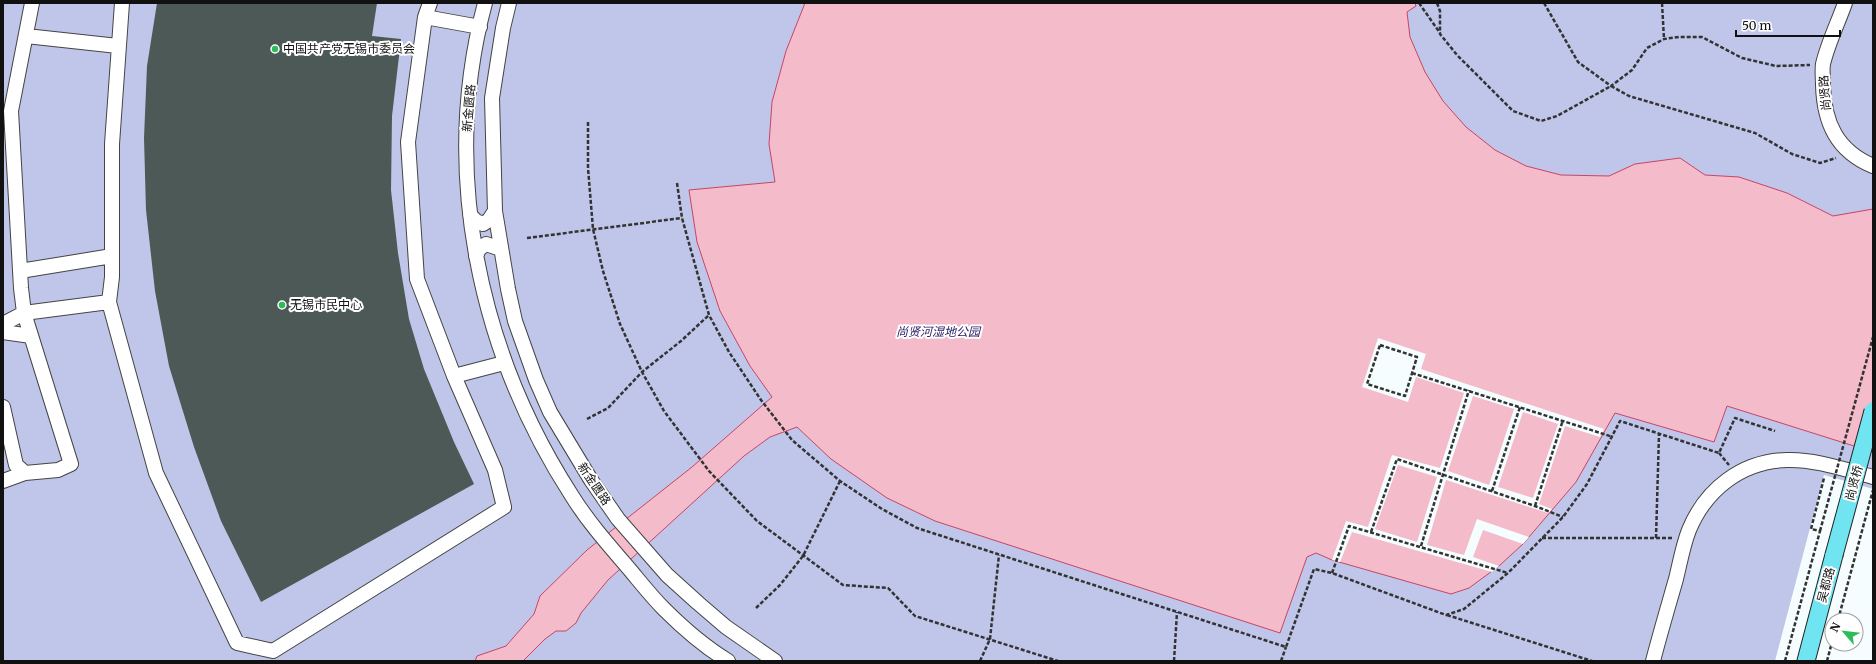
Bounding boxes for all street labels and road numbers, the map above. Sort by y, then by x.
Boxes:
street label: 尚贤路 [1815,74,1834,112]
street label: 新金匮路 [459,83,478,133]
street label: 新金匮路 [575,460,614,508]
street label: 尚贤桥 [1842,464,1865,502]
street label: 吴都路 [1814,566,1837,604]

